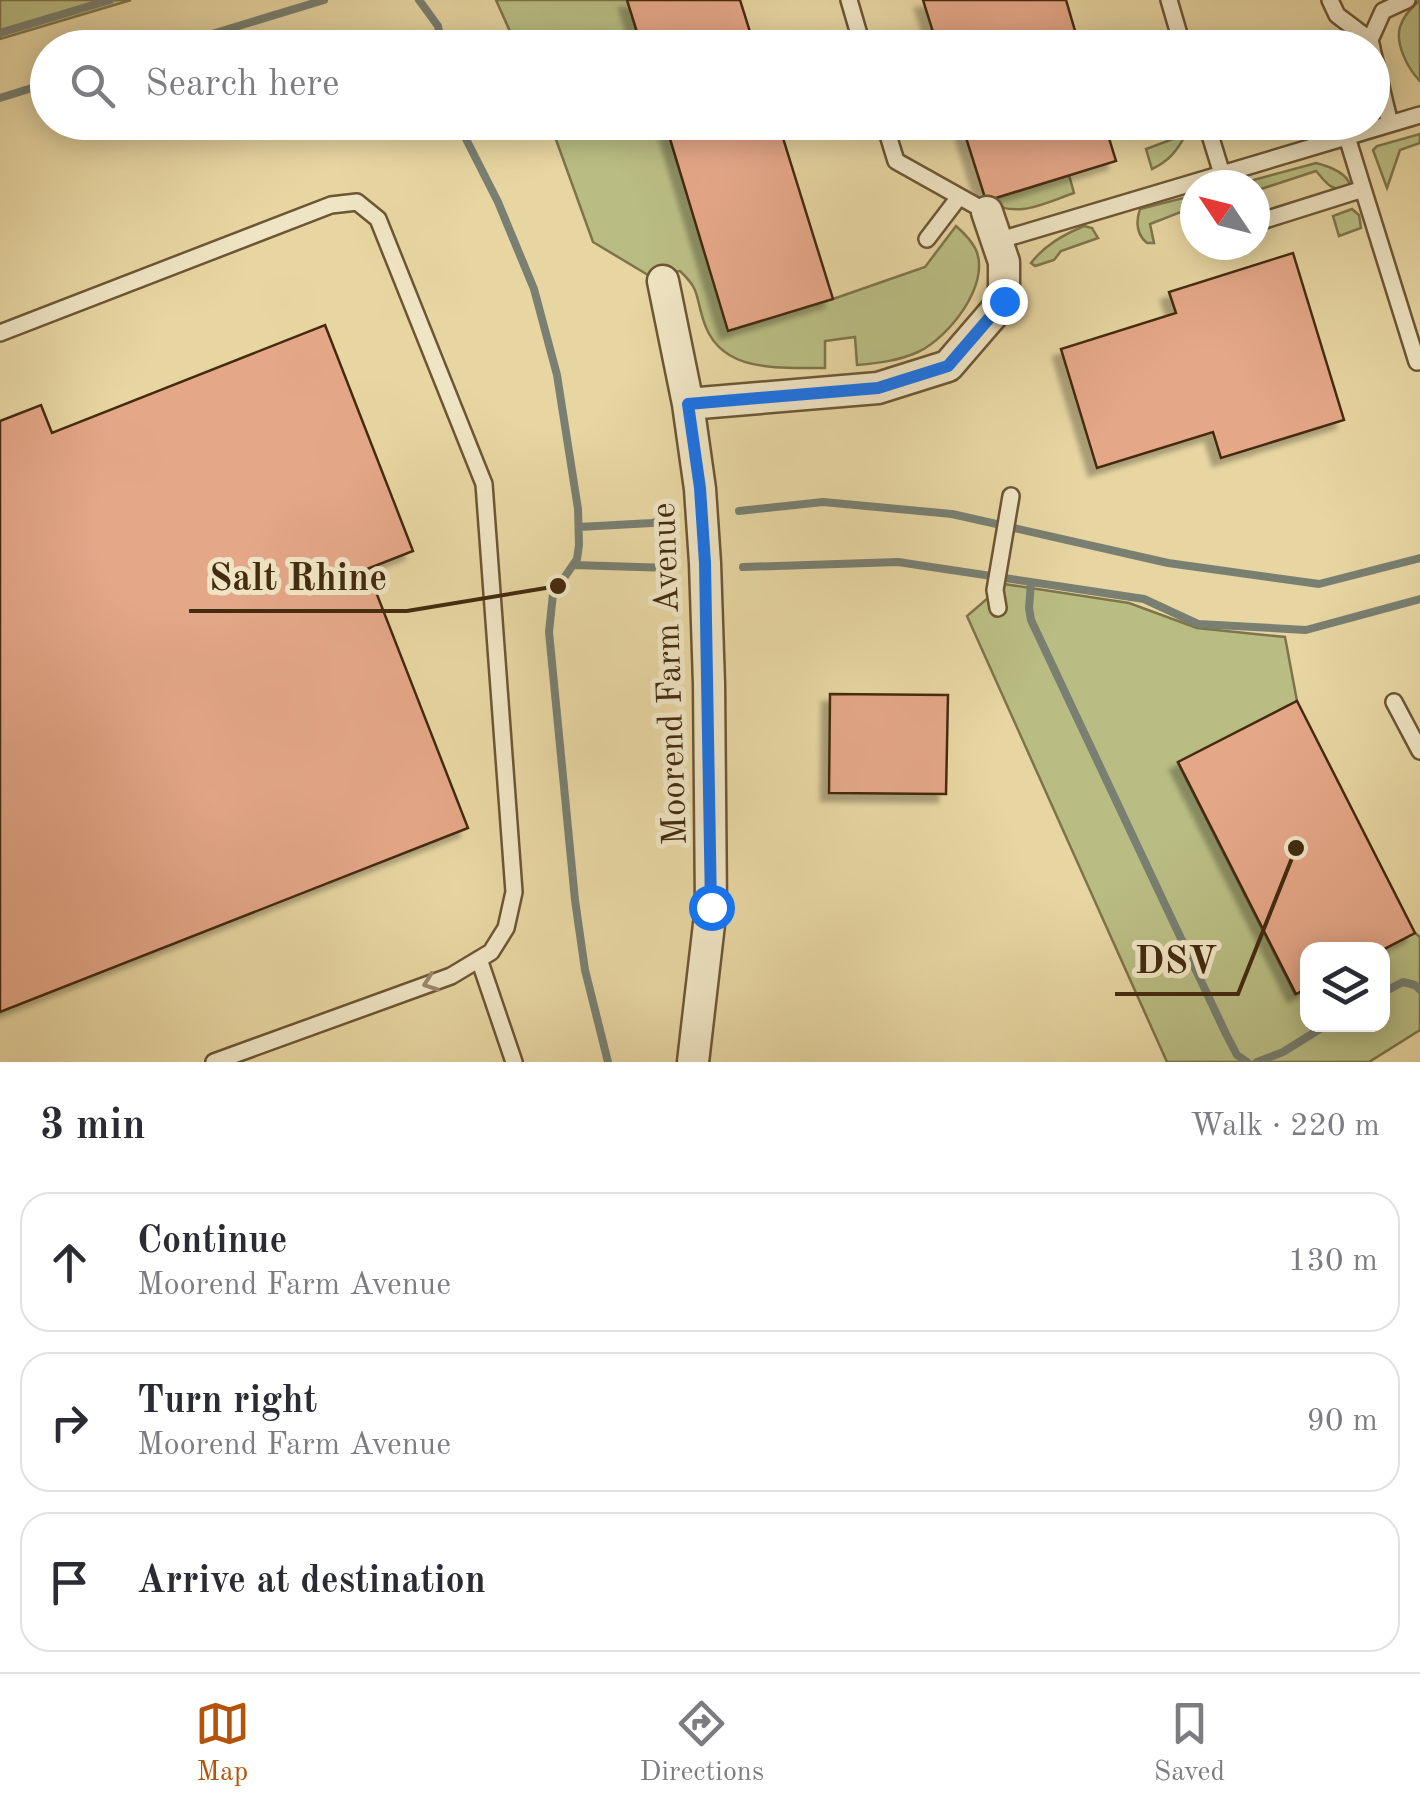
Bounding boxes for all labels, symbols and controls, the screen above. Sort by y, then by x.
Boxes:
search box [30,30,1390,140]
icon: search [65,58,120,113]
text: Search here [145,66,340,104]
north arrow [1180,170,1270,260]
route end [982,279,1028,325]
street label: Moorend Farm Avenue [647,502,694,846]
callout: Salt Rhine [189,543,407,611]
text: Salt Rhine [209,561,387,599]
route start [689,885,735,931]
callout: DSV [1115,926,1238,994]
map controls [1300,942,1390,1032]
button: layers [1300,942,1390,1032]
text: DSV [1135,944,1217,982]
one-way arrow [422,971,440,991]
text: 3 min [40,1106,146,1148]
text: Walk · 220 m [1190,1111,1380,1143]
text: Continue [137,1223,287,1261]
icon: ahead [42,1235,97,1290]
text: 130 m [1288,1246,1378,1278]
text: Moorend Farm Avenue [137,1270,451,1302]
text: Turn right [137,1383,317,1421]
icon: right [42,1395,97,1450]
text: 90 m [1307,1406,1378,1438]
text: Moorend Farm Avenue [137,1430,451,1462]
icon: arrive [42,1555,97,1610]
text: Arrive at destination [137,1563,486,1601]
tab: Map [195,1696,250,1791]
tab: Directions [640,1696,764,1791]
tab: Saved [1154,1696,1225,1791]

